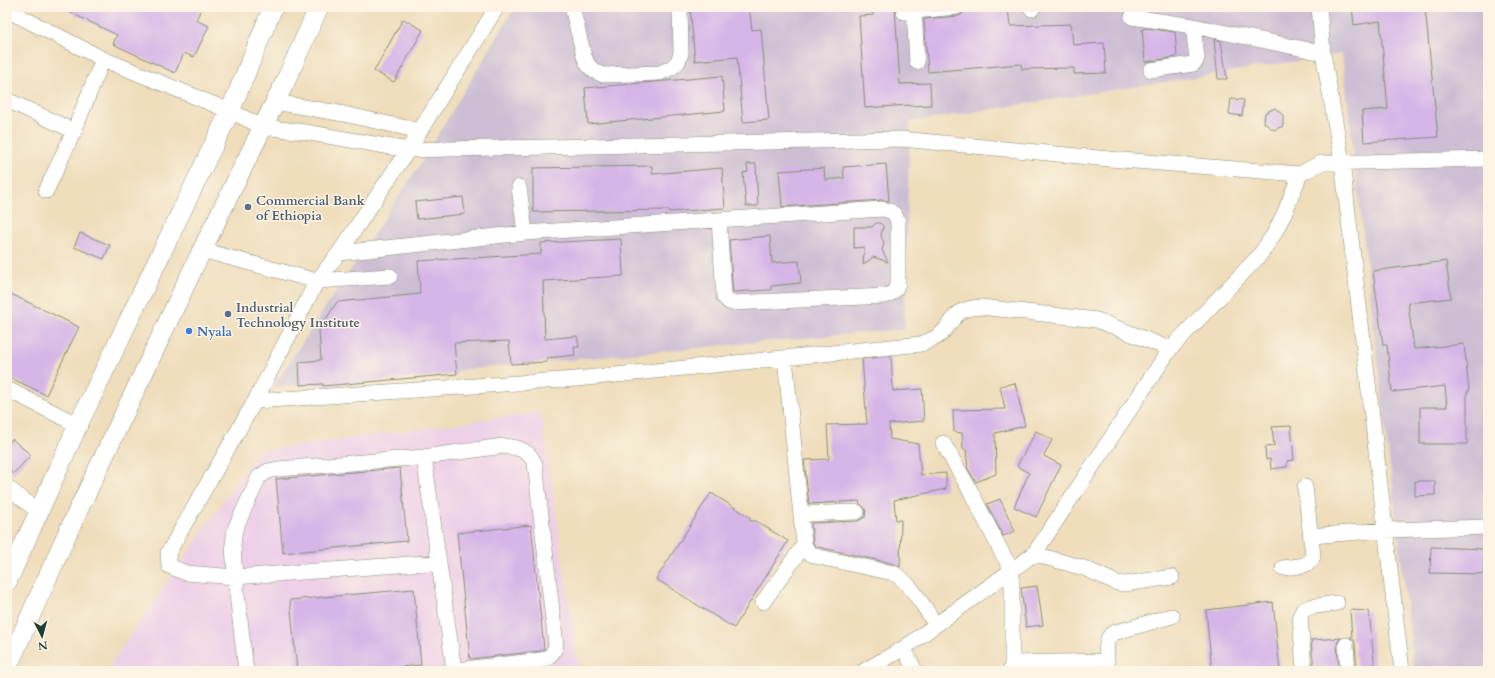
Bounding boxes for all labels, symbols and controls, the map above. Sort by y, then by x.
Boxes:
place label: Commercial Bank of Ethiopia [256,192,366,225]
marker: Commercial Bank of Ethiopia [243,202,253,212]
place label: Industrial Technology Institute [236,299,360,332]
marker: Industrial Technology Institute [223,309,233,319]
place label: Nyala [197,323,233,341]
marker: Nyala [184,326,194,336]
north arrow [22,616,62,656]
text: N [37,637,49,653]

